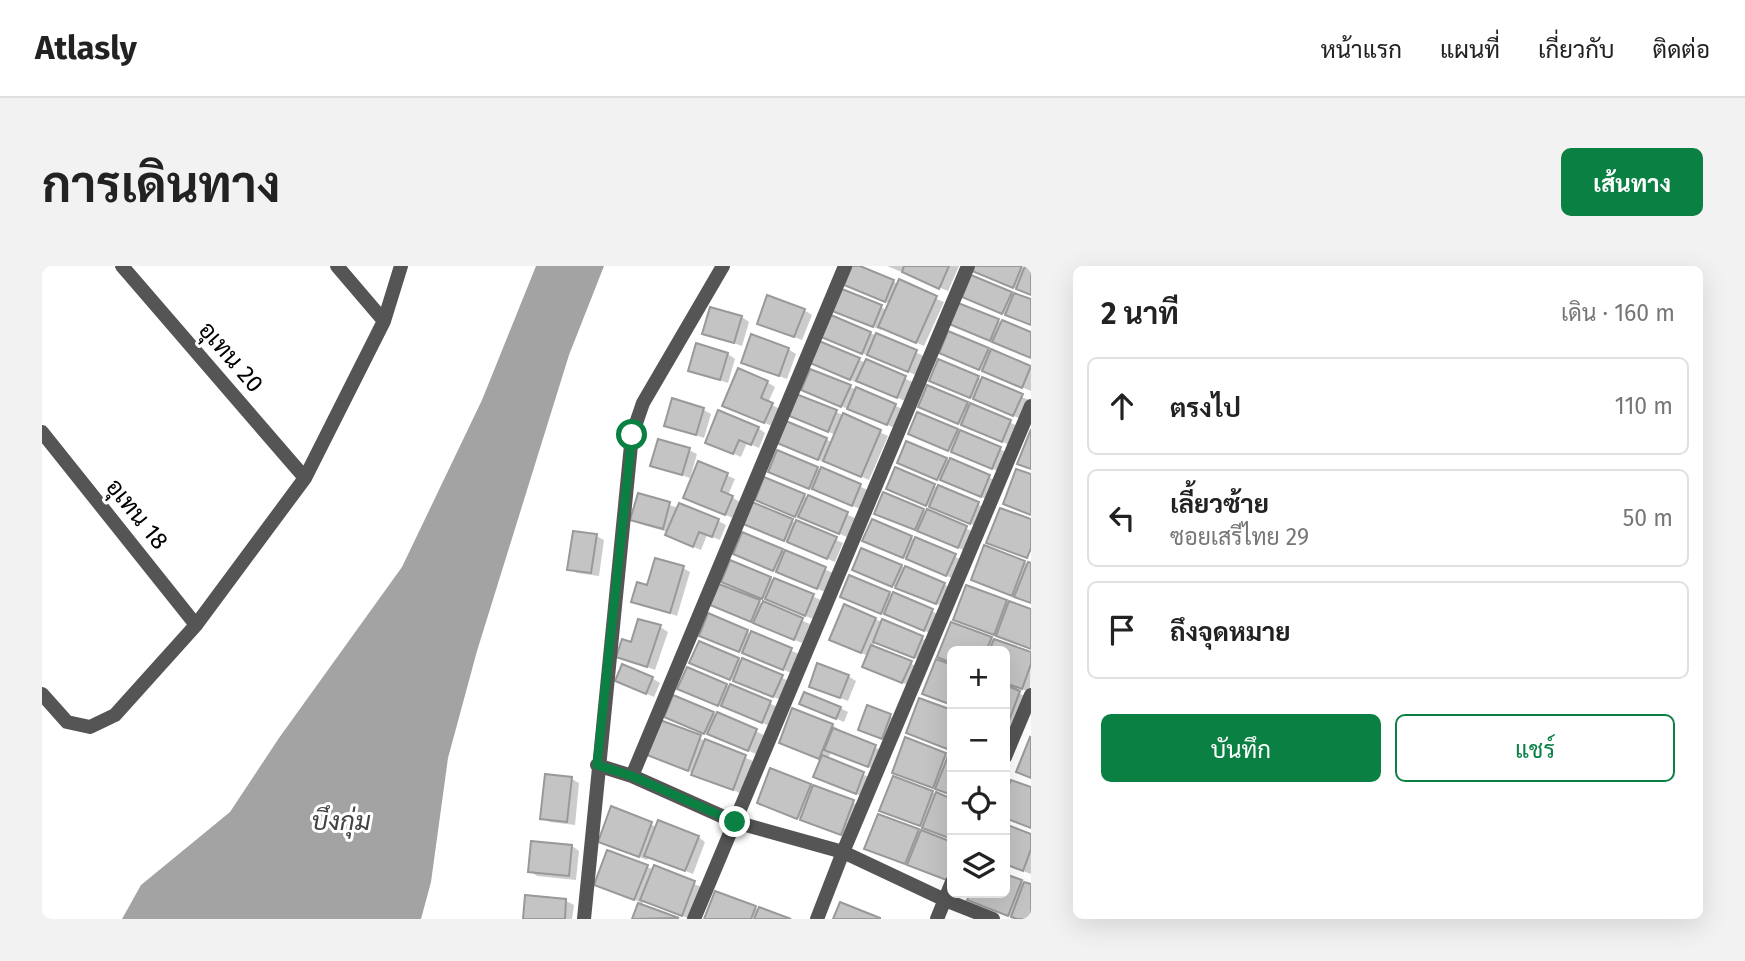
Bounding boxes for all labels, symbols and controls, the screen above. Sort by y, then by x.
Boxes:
text: Atlasly [35,28,137,68]
text: หน้าแรก [1321,36,1402,64]
text: แผนที่ [1440,36,1500,64]
text: เกี่ยวกับ [1538,36,1615,64]
text: ติดต่อ [1653,36,1710,64]
button: เส้นทาง [1561,148,1703,216]
text: การเดินทาง [42,156,280,215]
text: 2 นาที [1101,296,1179,332]
text: เดิน · 160 m [1561,299,1675,327]
street label: อุเทน 20 [191,316,269,399]
icon: ahead [1103,387,1141,425]
text: 110 m [1615,392,1673,420]
text: ตรงไป [1170,393,1241,424]
route start [616,419,647,450]
street label: อุเทน 18 [99,473,174,556]
text: เลี้ยวซ้าย [1170,489,1269,520]
icon: left [1103,499,1141,537]
text: 50 m [1623,504,1673,532]
text: ซอยเสรีไทย 29 [1170,523,1309,551]
icon: arrive [1103,611,1141,649]
text: ถึงจุดหมาย [1170,617,1291,648]
map controls [947,646,1010,898]
button: + [947,646,1010,709]
button: − [947,709,1010,772]
button: บันทึก [1101,714,1381,782]
button: แชร์ [1395,714,1675,782]
button: locate [947,772,1010,835]
water label: บึงกุ่ม [311,805,371,839]
route end [719,806,750,837]
button: layers [947,835,1010,898]

